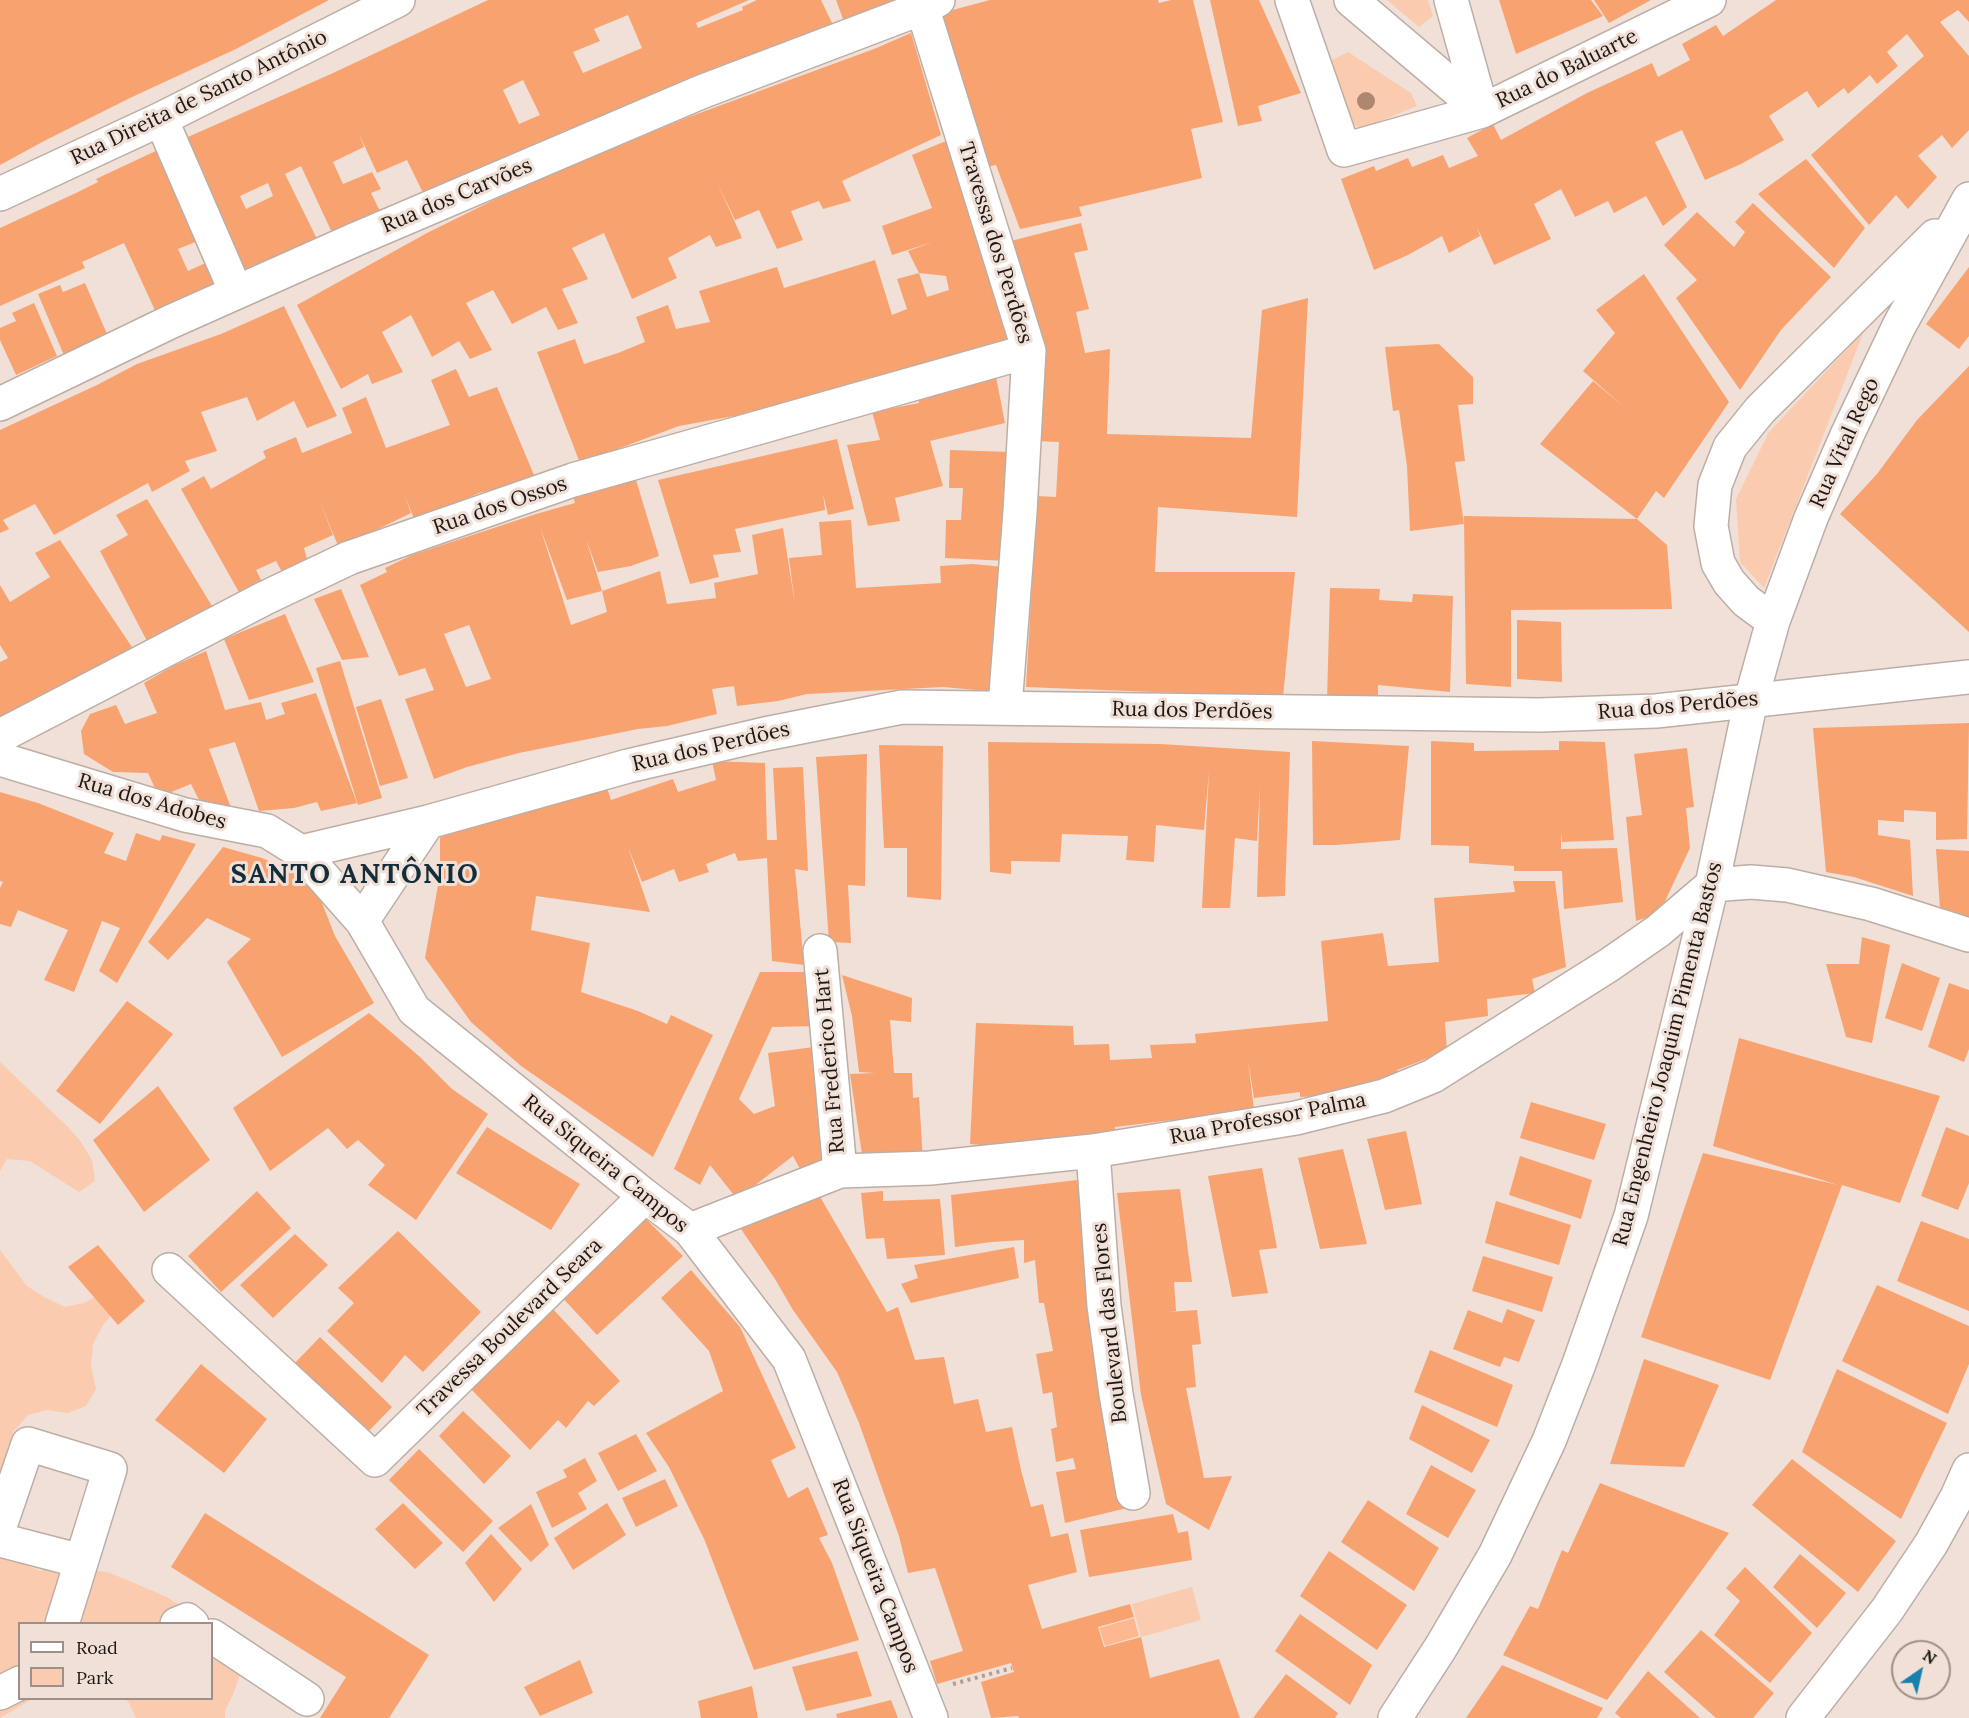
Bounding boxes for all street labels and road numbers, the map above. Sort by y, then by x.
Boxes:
street label: Rua do Baluarte [1492,24,1642,114]
street label: Rua Direita de Santo Antônio [67,25,331,171]
street label: Travessa dos Perdões [952,139,1038,347]
street label: Rua dos Carvões [378,153,536,239]
street label: Rua Vital Rego [1805,374,1885,512]
street label: Rua dos Ossos [430,471,570,541]
street label: Rua dos Perdões [1597,686,1759,726]
street label: Rua dos Perdões [1111,697,1273,725]
street label: Rua dos Perdões [630,717,792,777]
street label: Rua dos Adobes [75,769,229,835]
street label: Rua Engenheiro Joaquim Pimenta Bastos [1608,859,1728,1249]
street label: Rua Frederico Hart [809,967,851,1155]
street label: Rua Professor Palma [1168,1088,1368,1150]
street label: Rua Siqueira Campos [517,1089,693,1239]
street label: Boulevard das Flores [1087,1222,1133,1424]
street label: Travessa Boulevard Seara [412,1233,608,1423]
street label: Rua Siqueira Campos [826,1475,924,1677]

